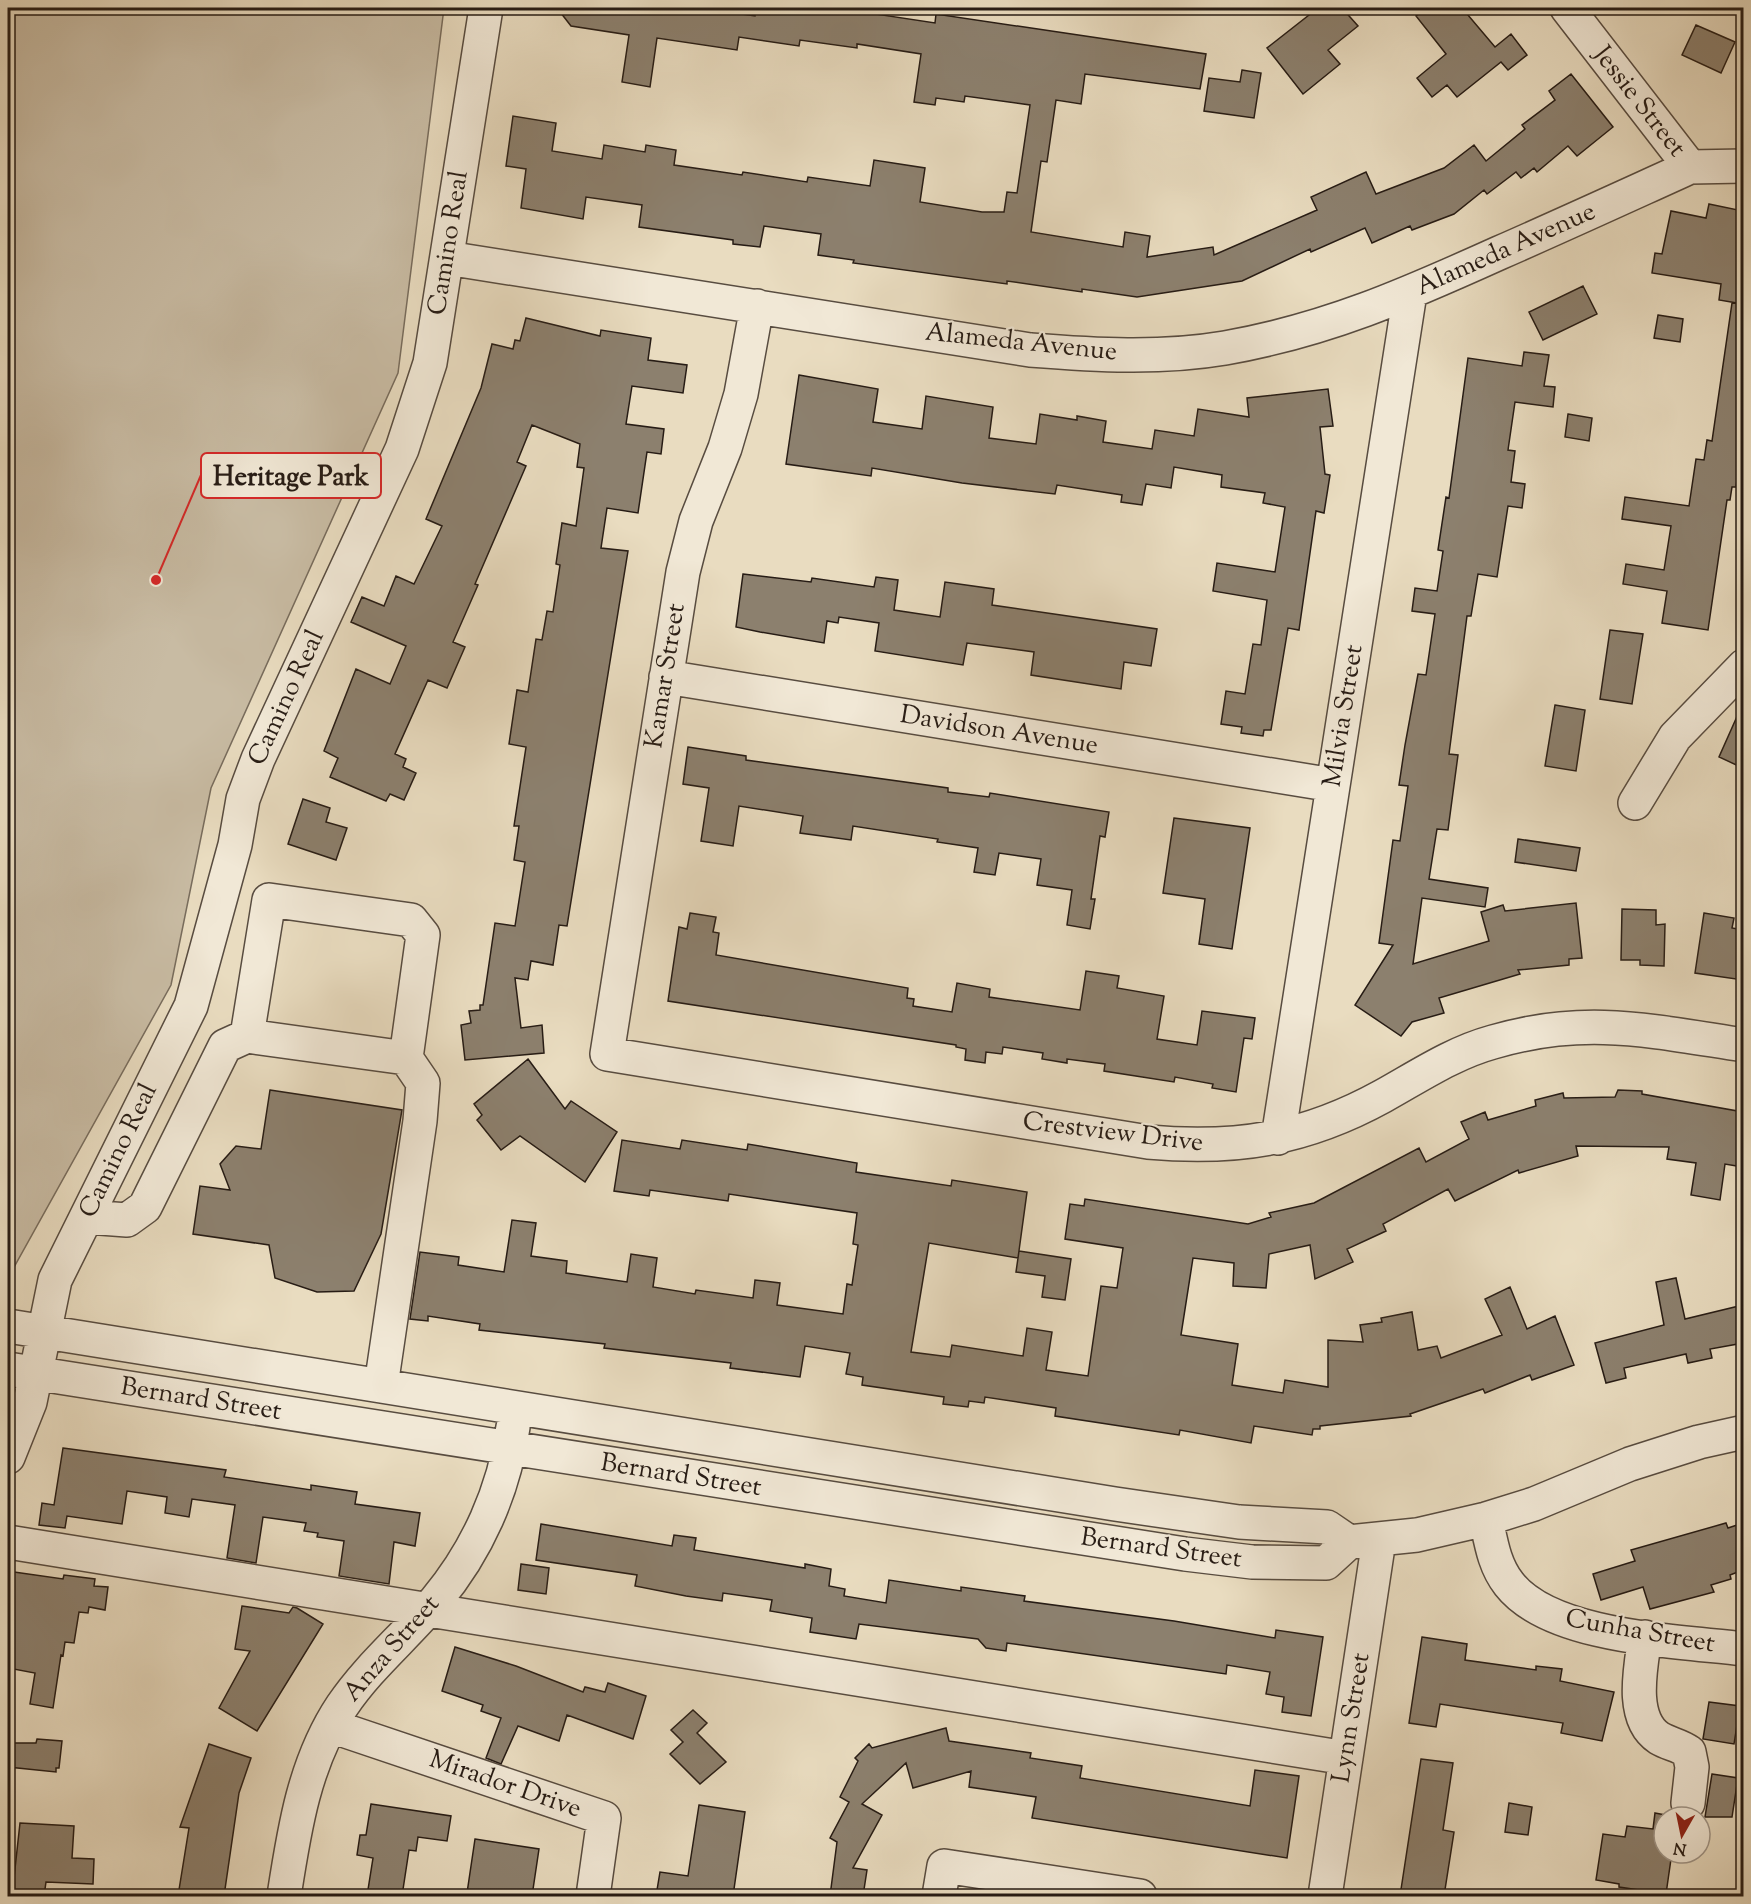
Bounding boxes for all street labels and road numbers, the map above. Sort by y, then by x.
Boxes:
street label: Jessie Street [1583,37,1694,166]
street label: Camino Real [419,168,479,318]
street label: Alameda Avenue [1410,194,1602,306]
street label: Alameda Avenue [923,315,1119,371]
street label: Kamar Street [636,601,696,751]
street label: Camino Real [239,624,335,772]
street label: Milvia Street [1314,642,1374,790]
street label: Davidson Avenue [897,697,1101,765]
street label: Camino Real [70,1077,168,1225]
street label: Crestview Drive [1021,1104,1205,1162]
street label: Bernard Street [118,1369,284,1431]
street label: Bernard Street [598,1445,764,1507]
street label: Bernard Street [1078,1519,1244,1579]
street label: Anza Street [335,1587,449,1711]
street label: Cunha Street [1563,1601,1718,1663]
street label: Lynn Street [1323,1650,1381,1786]
street label: Mirador Drive [424,1742,586,1828]

